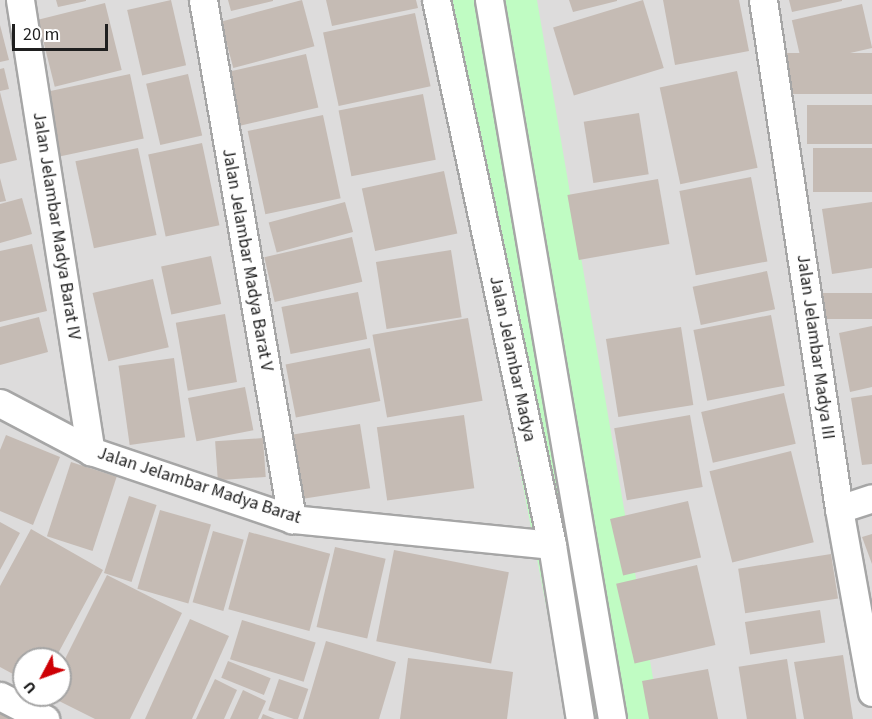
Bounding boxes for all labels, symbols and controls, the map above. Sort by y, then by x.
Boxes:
scale bar [15,12,111,50]
text: 20 m [23,22,59,47]
street label: Jalan Jelambar Madya Barat IV [27,111,85,341]
street label: Jalan Jelambar Madya Barat V [217,147,277,373]
street label: Jalan Jelambar Madya III [791,253,839,441]
street label: Jalan Jelambar Madya [484,274,540,444]
street label: Jalan Jelambar Madya Barat [94,443,304,529]
north arrow [12,647,72,707]
text: U [18,676,42,699]

